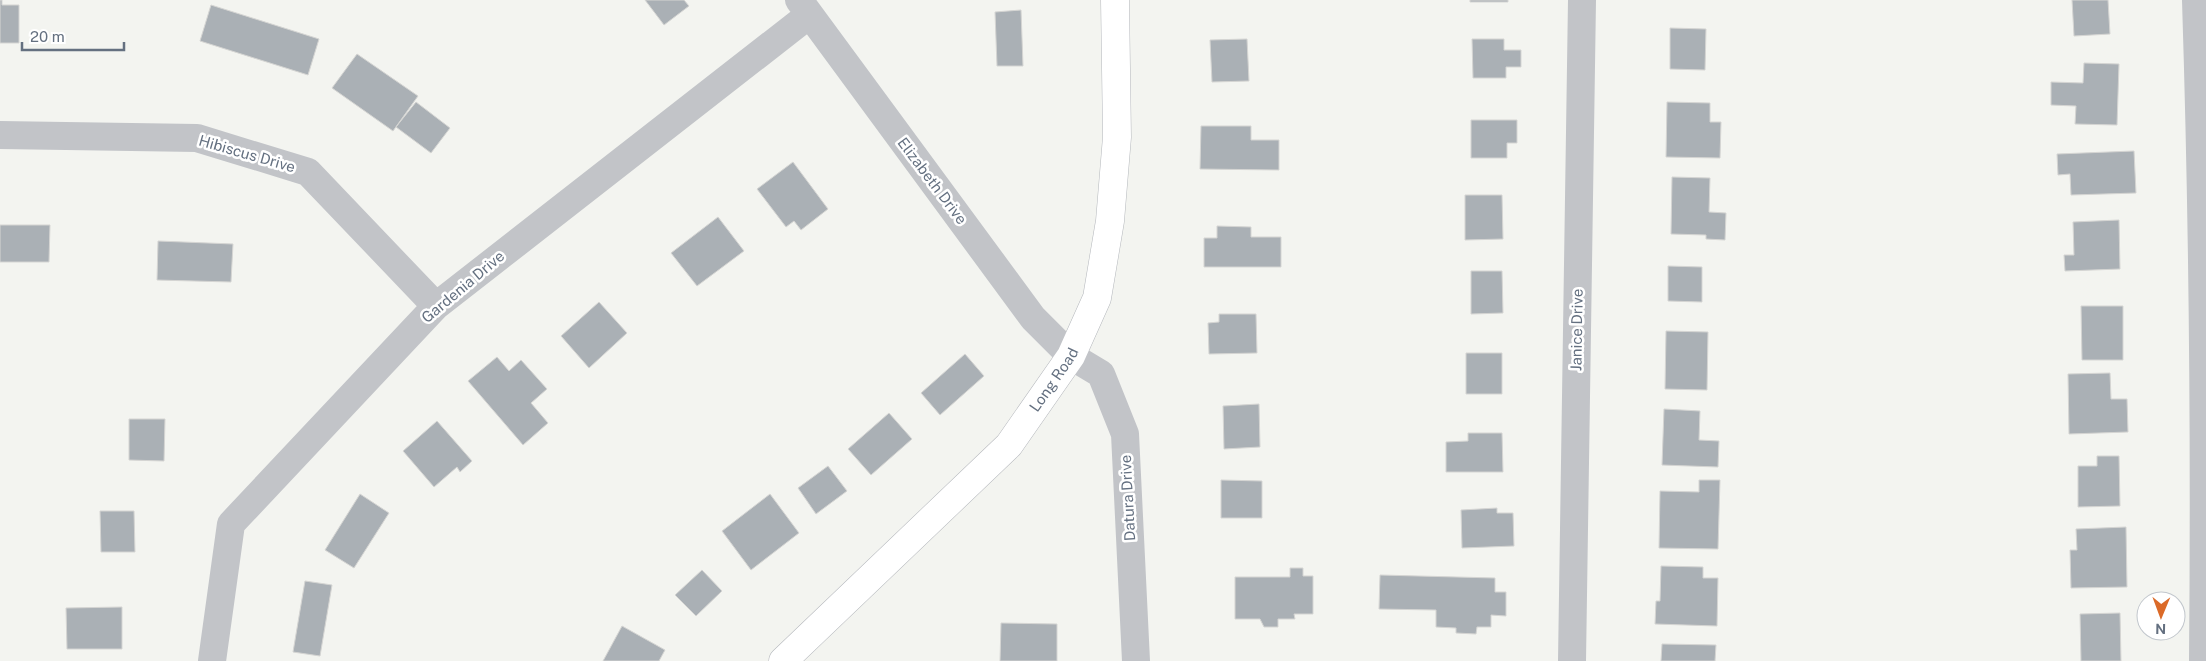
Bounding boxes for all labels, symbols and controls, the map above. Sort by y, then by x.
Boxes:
scale bar [22,20,125,52]
text: 20 m [30,28,65,45]
street label: Hibiscus Drive [197,132,297,175]
street label: Elizabeth Drive [894,134,970,227]
street label: Gardenia Drive [418,247,507,326]
street label: Janice Drive [1567,289,1586,371]
street label: Long Road [1026,345,1082,415]
street label: Datura Drive [1117,454,1138,542]
north arrow [2136,591,2186,641]
text: N [2155,621,2166,637]

